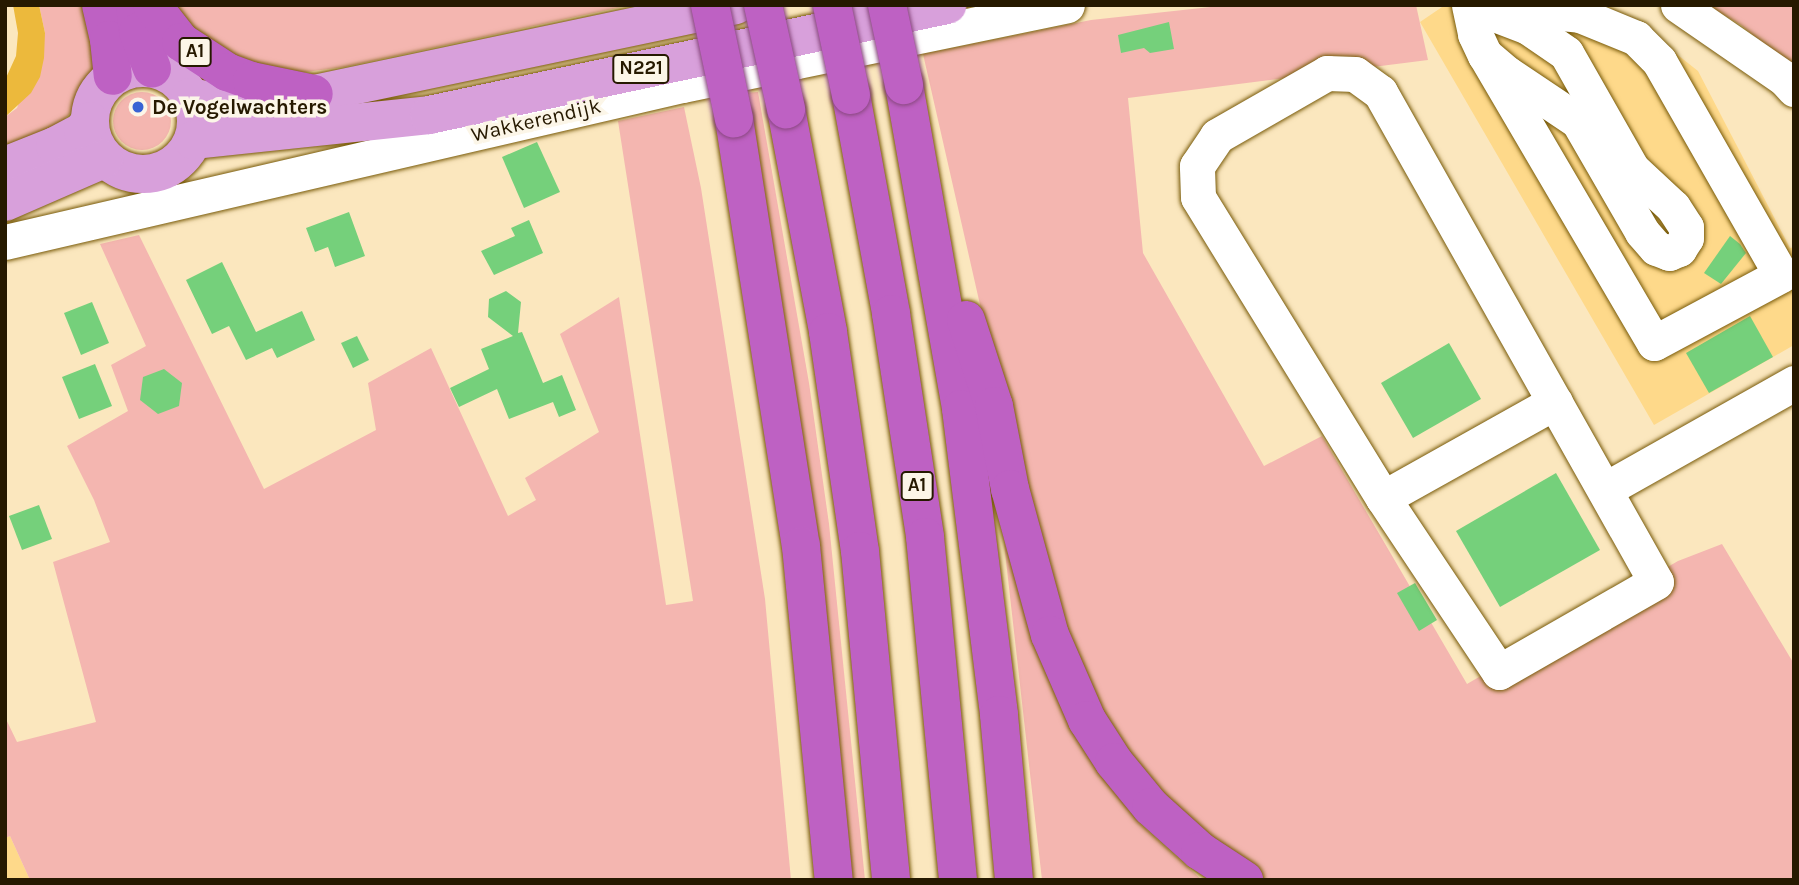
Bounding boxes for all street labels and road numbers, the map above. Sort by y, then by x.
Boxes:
road number: A1 [178,36,212,68]
road number: N221 [611,54,671,85]
street label: Wakkerendijk [469,93,603,147]
road number: A1 [900,471,934,502]

